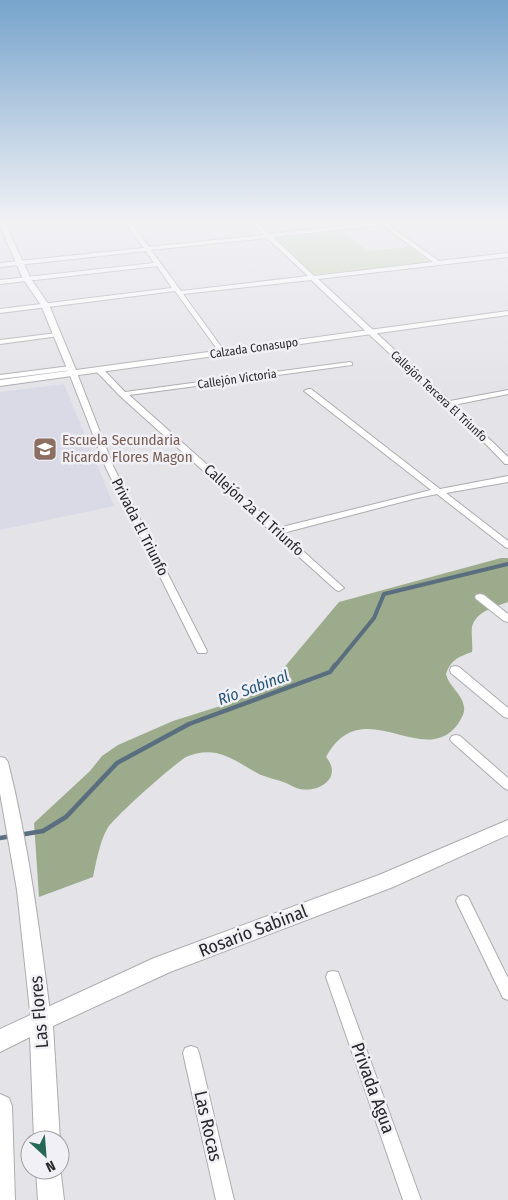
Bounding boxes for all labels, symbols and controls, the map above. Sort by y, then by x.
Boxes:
street label: Calzada Conasupo [209,335,299,361]
street label: Callejón Tercera El Triunfo [388,348,490,444]
street label: Callejón Victoria [196,366,278,391]
place label: Escuela Secundaria Ricardo Flores Magon [62,431,193,466]
school or university icon: Escuela Secundaria Ricardo Flores Magon [32,436,58,462]
street label: Callejón 2a El Triunfo [200,460,308,560]
street label: Privada El Triunfo [108,475,172,579]
water label: Río Sabinal [215,666,291,709]
street label: Rosario Sabinal [196,900,311,962]
street label: Las Flores [25,975,53,1049]
street label: Privada Agua [346,1040,400,1137]
street label: Las Rocas [189,1089,227,1164]
north arrow [20,1130,70,1180]
text: N [43,1157,58,1176]

